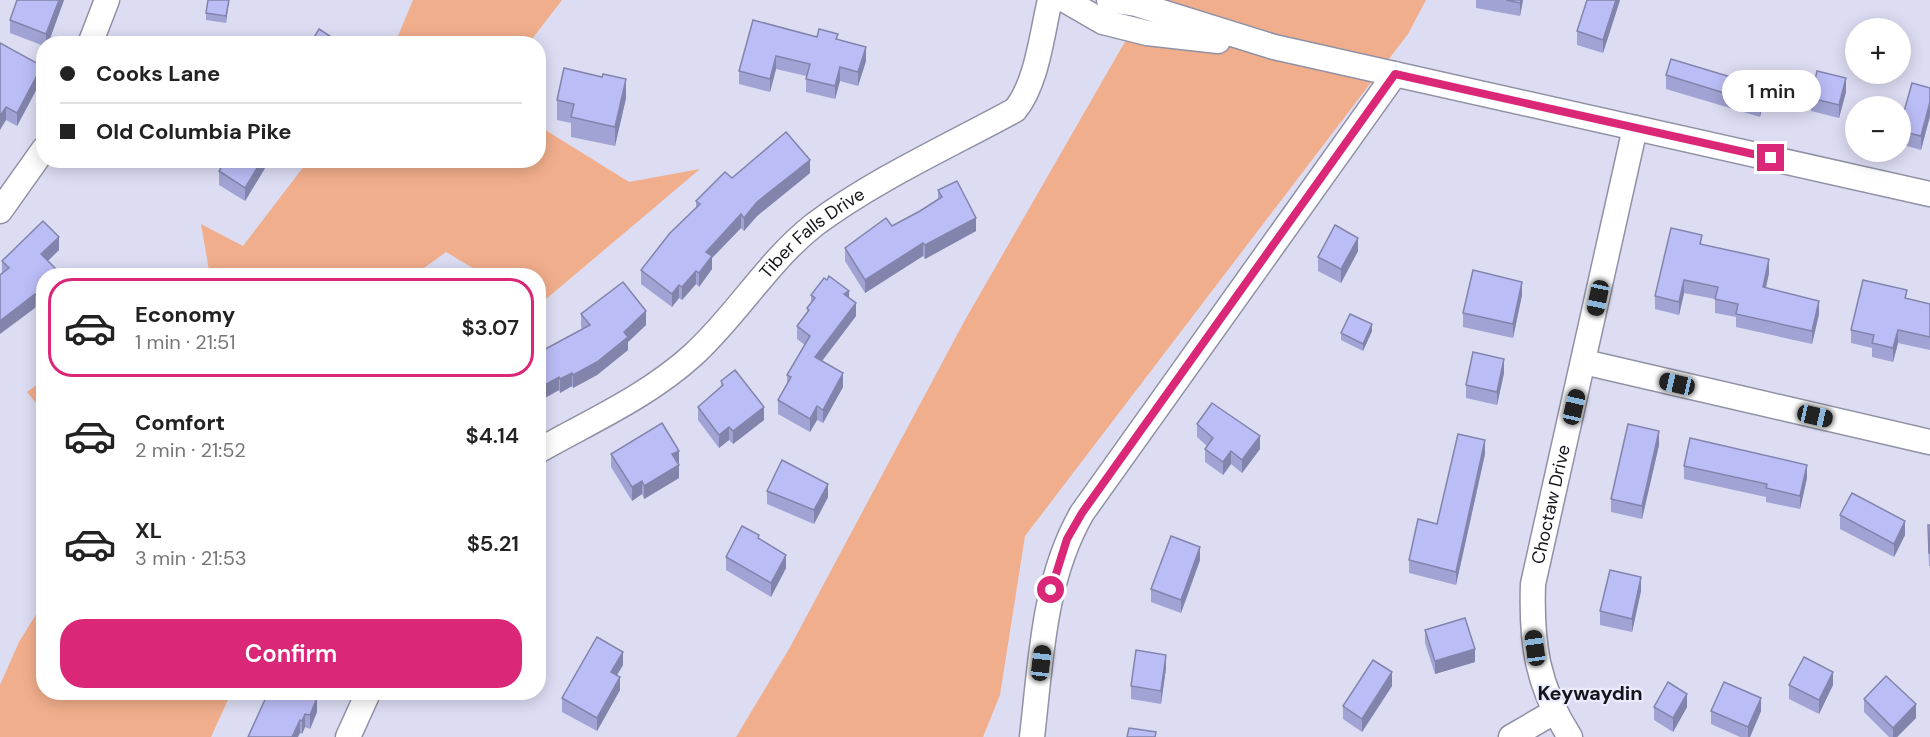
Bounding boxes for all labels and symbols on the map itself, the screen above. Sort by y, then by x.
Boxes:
callout: 1 min [1722,71,1820,113]
route end [1757,144,1784,171]
street label: Tiber Falls Drive [754,182,869,284]
car [1585,279,1611,317]
car [1657,371,1697,397]
car [1561,387,1587,427]
car [1795,403,1835,429]
street label: Choctaw Drive [1526,442,1576,566]
route start [1037,576,1064,603]
car [1524,629,1546,667]
car [1030,644,1052,682]
district label: Keywaydin [1537,680,1643,706]

